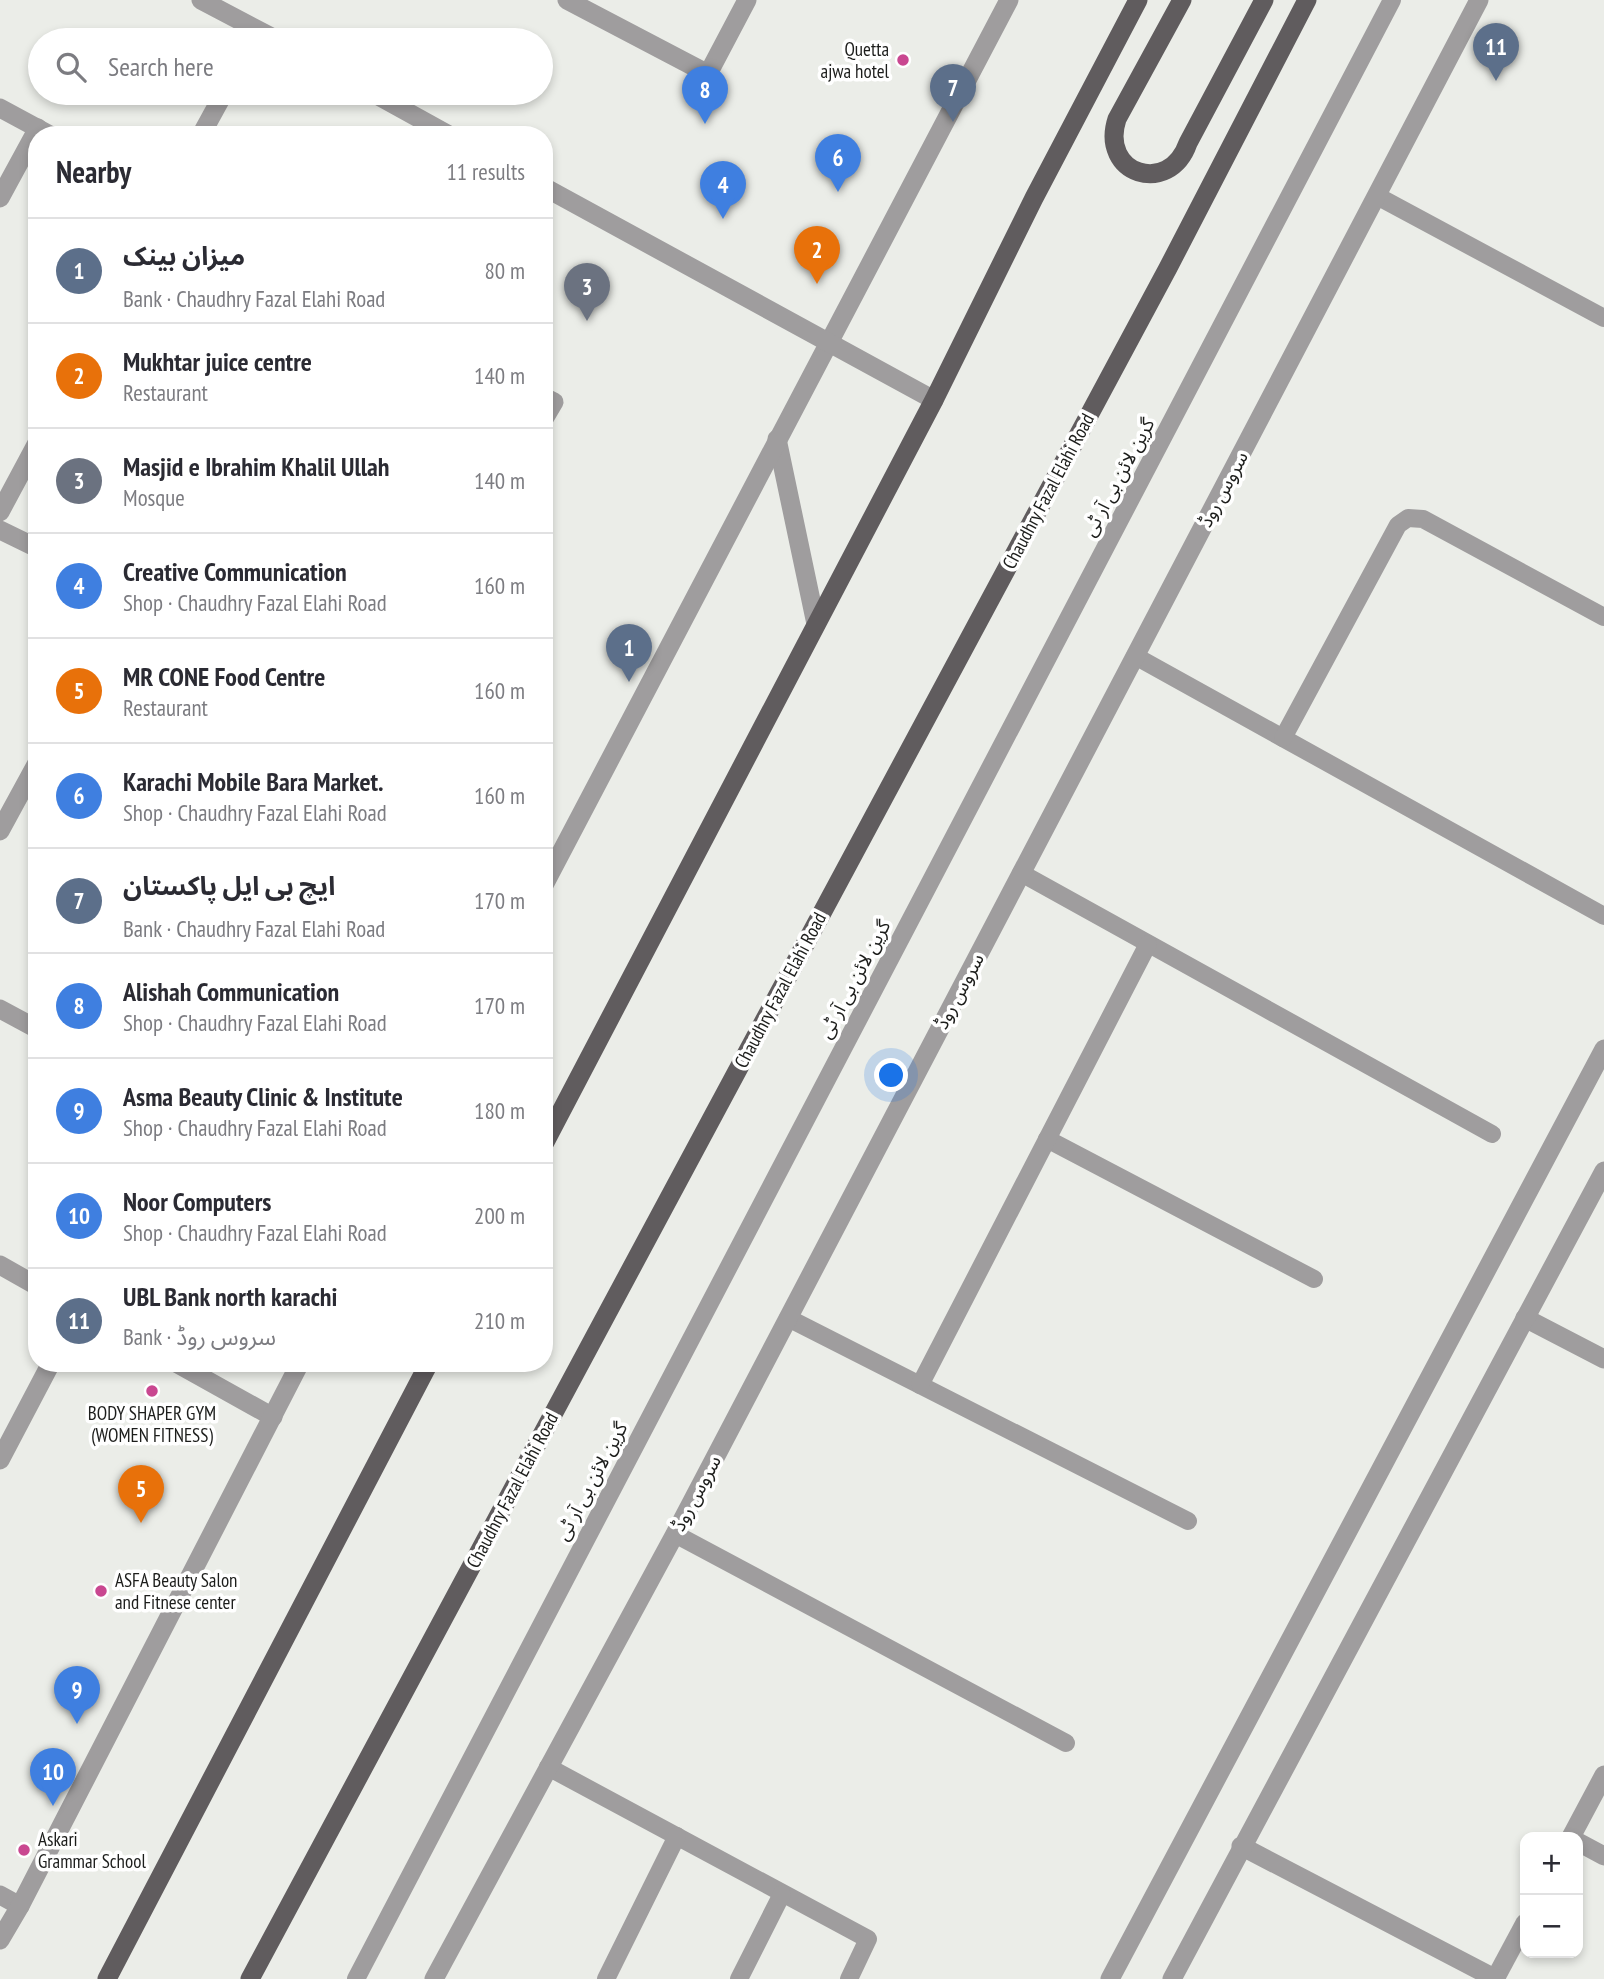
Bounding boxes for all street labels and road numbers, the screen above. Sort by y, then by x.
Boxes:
street label: Chaudhry Fazal Elahi Road [997,409,1099,573]
street label: گرین لائن بی آر ٹی [1077,413,1160,540]
street label: سروس روڈ [1193,447,1253,531]
street label: Chaudhry Fazal Elahi Road [729,908,831,1072]
street label: گرین لائن بی آر ٹی [813,915,896,1042]
street label: سروس روڈ [929,949,989,1033]
street label: Chaudhry Fazal Elahi Road [461,1408,563,1572]
street label: گرین لائن بی آر ٹی [550,1417,633,1544]
street label: سروس روڈ [666,1451,726,1535]

